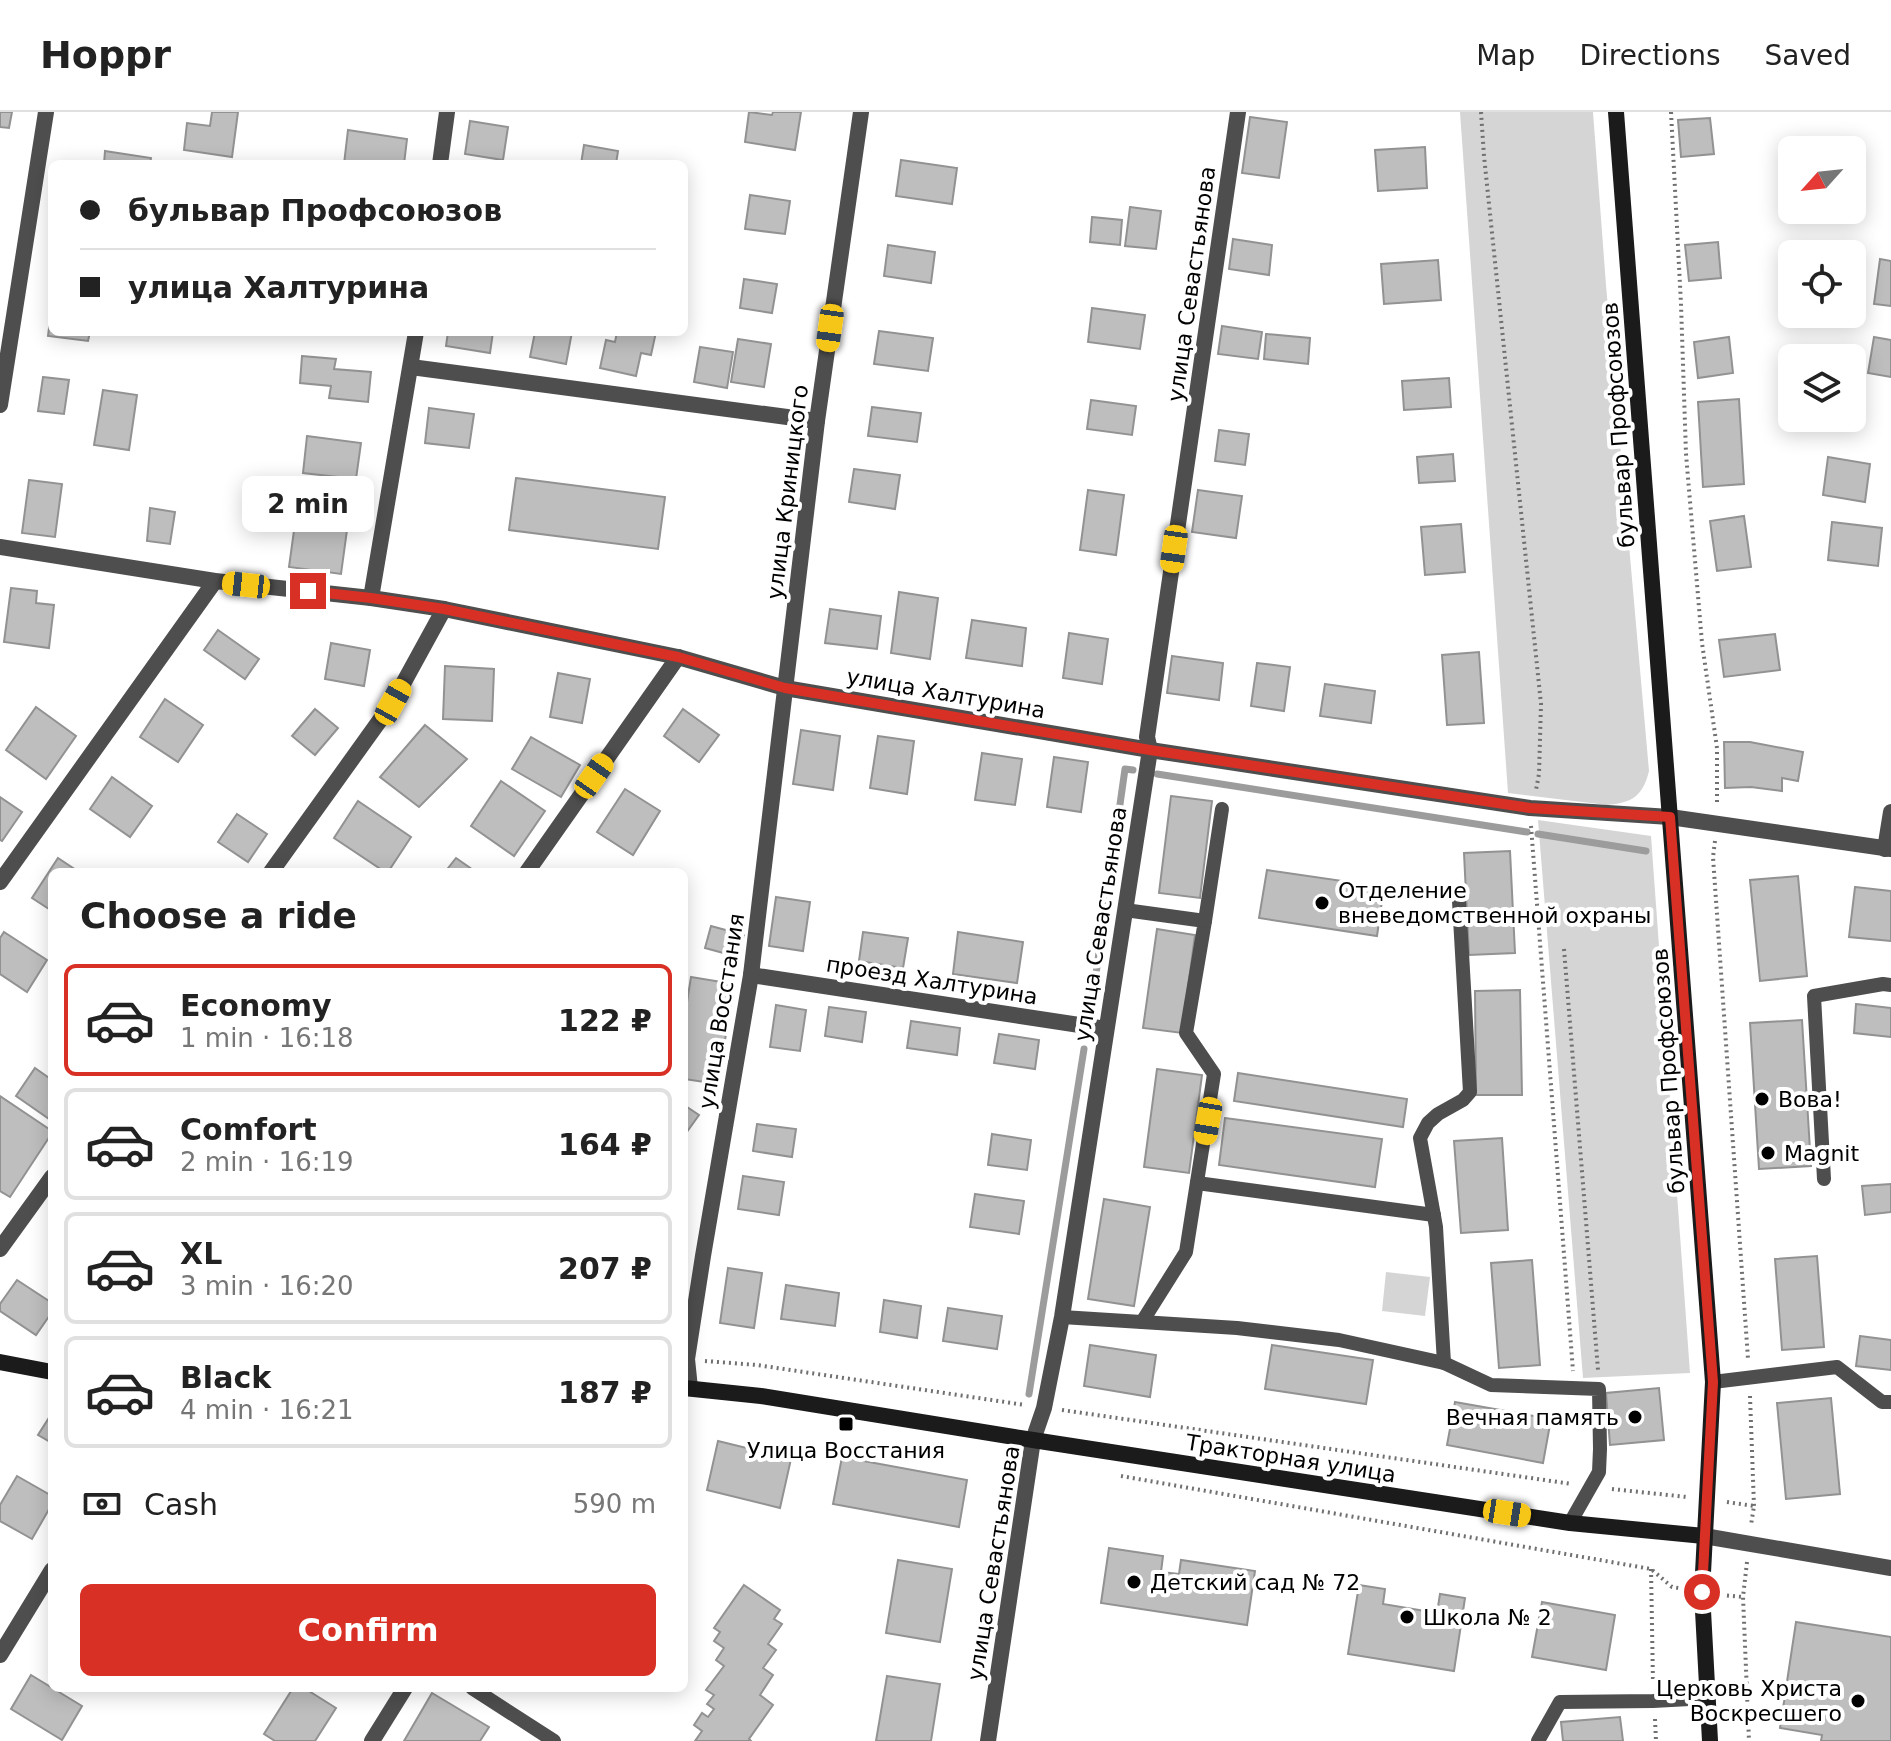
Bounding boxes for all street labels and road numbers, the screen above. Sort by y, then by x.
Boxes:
street label: улица Севастьянова [1163,165,1220,403]
street label: бульвар Профсоюзов [1597,301,1640,549]
street label: улица Криницкого [762,383,813,601]
street label: улица Халтурина [845,664,1047,723]
street label: улица Севастьянова [1070,805,1131,1043]
street label: улица Восстания [694,911,749,1111]
street label: бульвар Профсоюзов [1647,947,1690,1195]
street label: проезд Халтурина [824,951,1039,1010]
street label: Тракторная улица [1183,1429,1398,1487]
street label: улица Севастьянова [963,1444,1024,1682]

